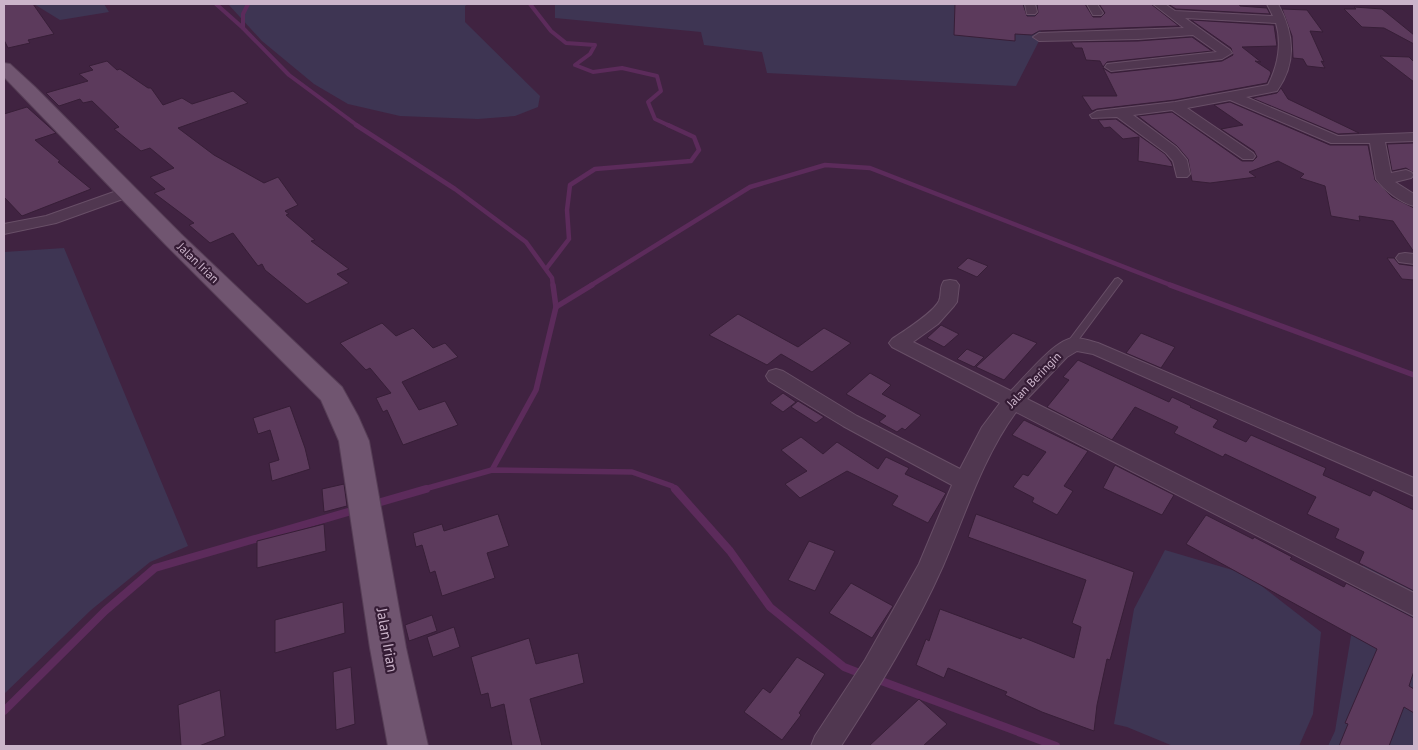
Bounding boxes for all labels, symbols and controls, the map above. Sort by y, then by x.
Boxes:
street label: Jalan Irian [174,238,222,286]
street label: Jalan Beringin [1003,349,1064,411]
street label: Jalan Irian [372,605,402,674]

